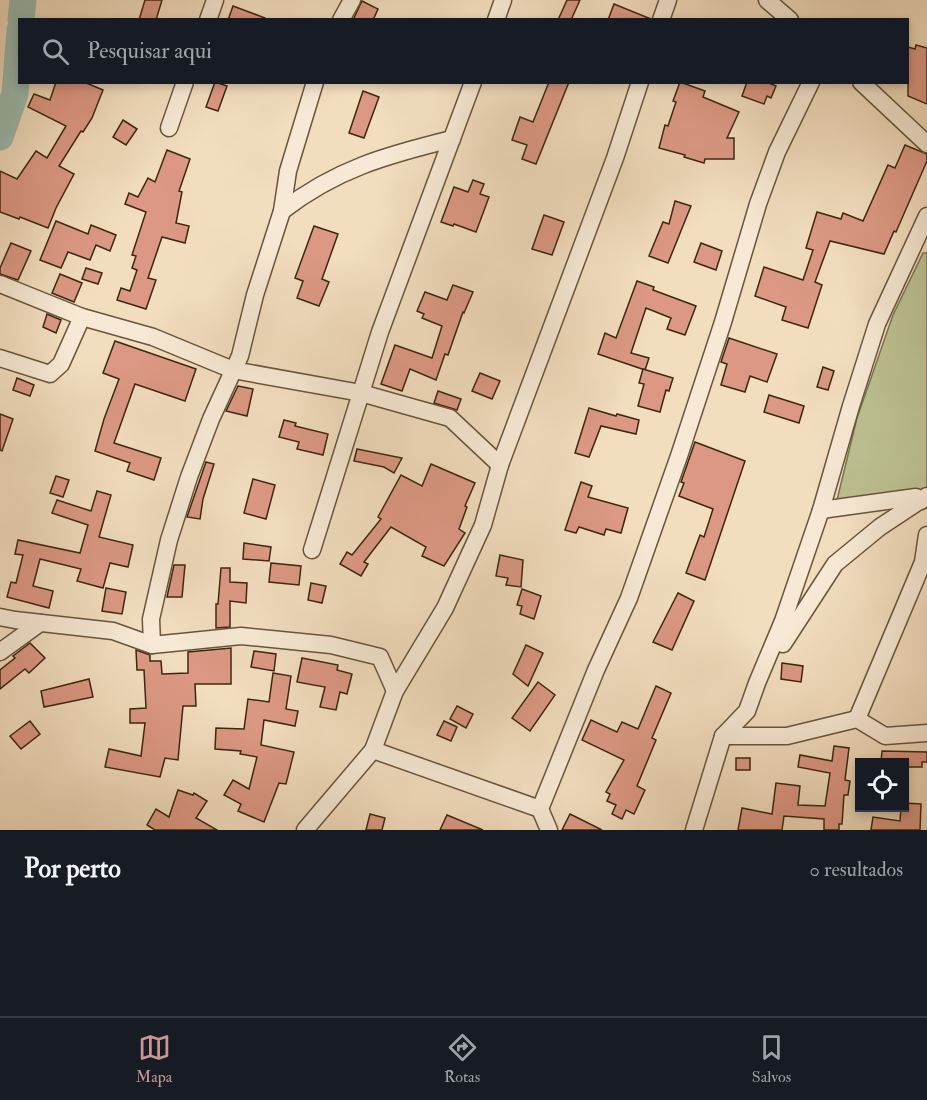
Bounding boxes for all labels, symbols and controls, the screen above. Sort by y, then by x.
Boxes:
search box [18,18,909,84]
icon: search [39,35,72,68]
text: Pesquisar aqui [87,37,212,65]
map controls [855,758,909,812]
button: locate [855,758,909,812]
text: Por perto [24,853,121,885]
text: 0 resultados [810,857,903,882]
tab: Mapa [136,1031,172,1087]
tab: Rotas [444,1031,480,1087]
tab: Salvos [752,1031,791,1087]

